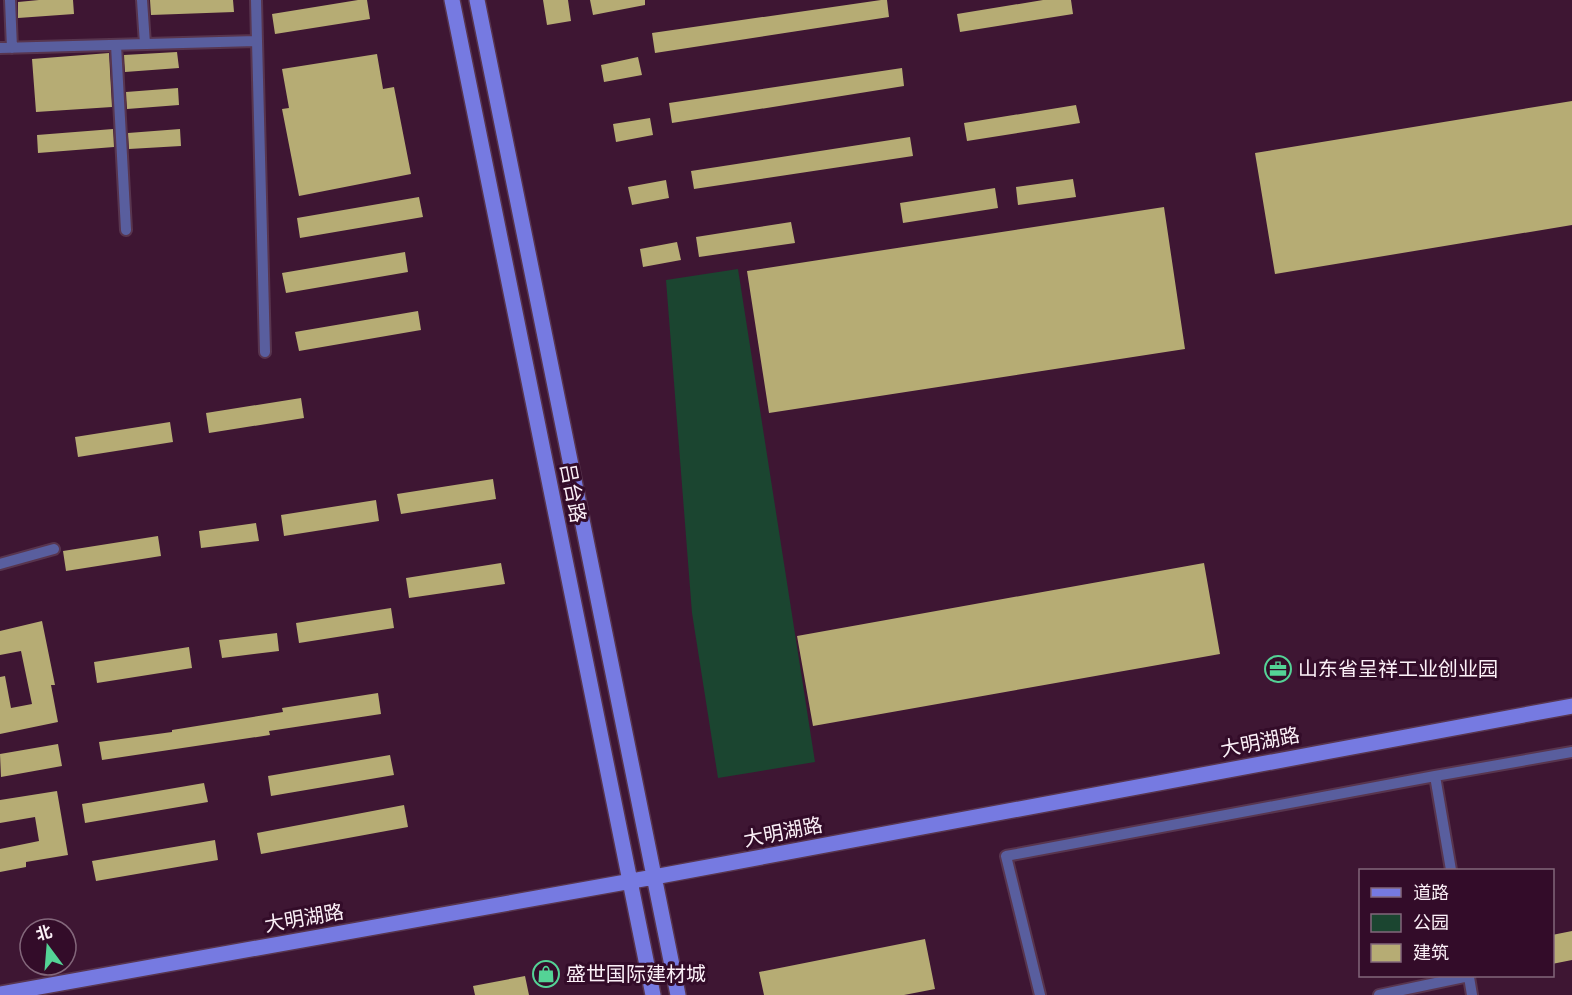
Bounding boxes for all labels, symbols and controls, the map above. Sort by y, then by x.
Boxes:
street label: 吕台路 [554,461,592,525]
office icon: 山东省呈祥工业创业园 [1263,654,1293,684]
place label: 山东省呈祥工业创业园 [1298,655,1498,683]
street label: 大明湖路 [1218,721,1302,763]
street label: 大明湖路 [741,811,825,853]
legend [1359,869,1554,977]
text: 道路 [1413,880,1449,905]
street label: 大明湖路 [262,897,346,939]
text: 公园 [1413,910,1449,935]
north arrow [18,917,78,977]
text: 北 [33,920,55,945]
text: 建筑 [1413,940,1449,965]
shop icon: 盛世国际建材城 [531,959,561,989]
place label: 盛世国际建材城 [566,960,706,988]

